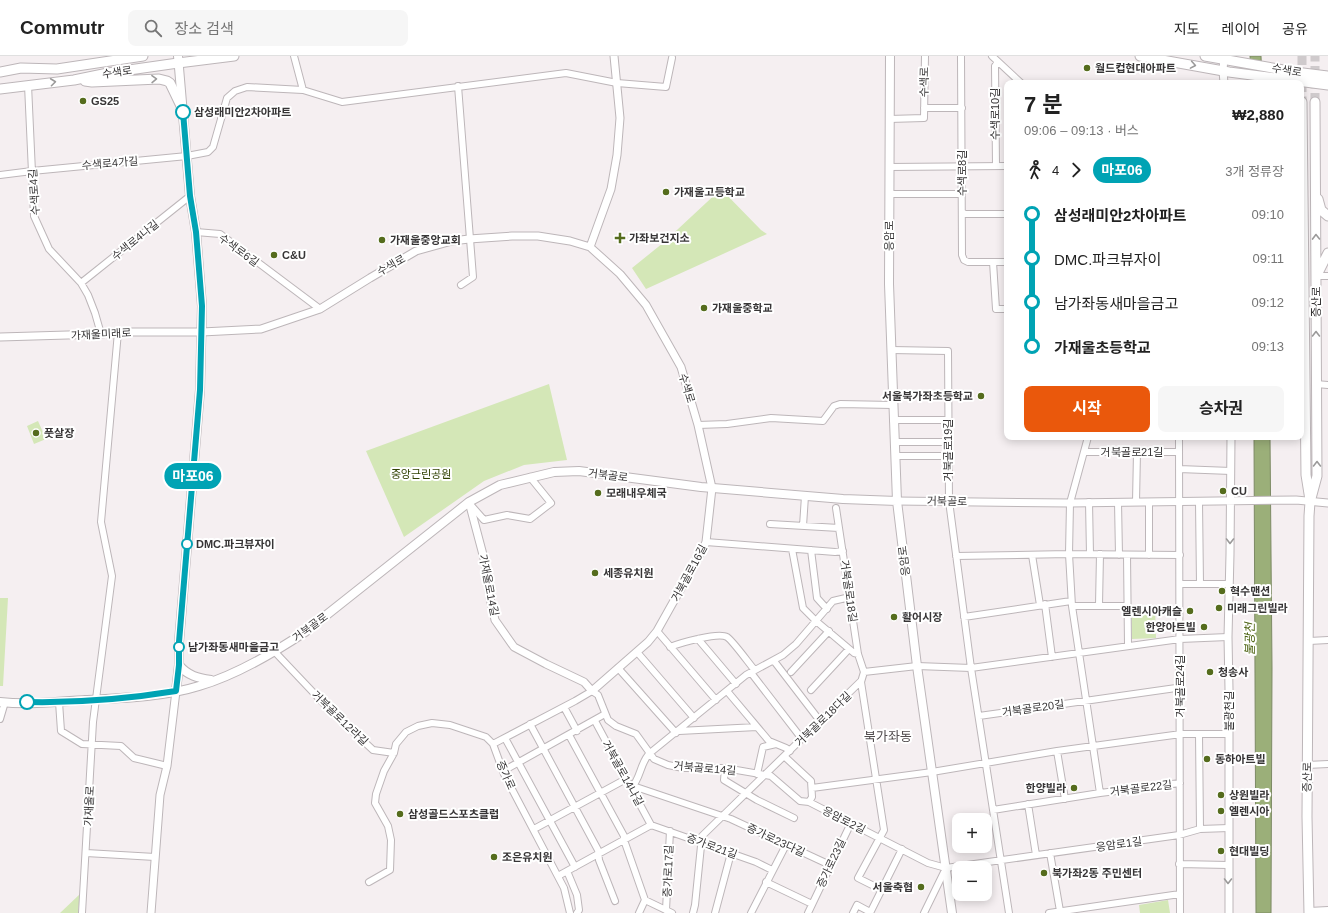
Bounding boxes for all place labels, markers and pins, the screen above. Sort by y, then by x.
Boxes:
place label: 월드컵현대아파트 [1095,62,1176,74]
marker: 월드컵현대아파트 [1082,63,1092,73]
place label: GS25 [91,95,119,107]
marker: GS25 [78,96,88,106]
marker: 삼성래미안2차아파트 [175,104,191,120]
place label: 삼성래미안2차아파트 [194,106,291,118]
place label: 가재울고등학교 [674,186,745,198]
marker: 가재울고등학교 [661,187,671,197]
marker: 가좌보건지소 [614,232,626,244]
place label: 가좌보건지소 [629,232,690,244]
place label: 가재울중앙교회 [390,234,461,246]
marker: 가재울중앙교회 [377,235,387,245]
place label: C&U [282,249,306,261]
marker: C&U [269,250,279,260]
place label: 가재울중학교 [712,302,773,314]
marker: 가재울중학교 [699,303,709,313]
place label: 서울북가좌초등학교 [882,390,973,402]
marker: 서울북가좌초등학교 [976,391,986,401]
place label: 풋살장 [44,427,74,439]
marker: 풋살장 [31,428,41,438]
place label: CU [1231,485,1247,497]
marker: CU [1218,486,1228,496]
place label: 모래내우체국 [606,487,667,499]
marker: 모래내우체국 [593,488,603,498]
marker: DMC.파크뷰자이 [181,538,193,550]
place label: DMC.파크뷰자이 [196,538,275,550]
place label: 세종유치원 [603,567,654,579]
marker: 세종유치원 [590,568,600,578]
place label: 혁수맨션 [1230,585,1270,597]
marker: 혁수맨션 [1217,586,1227,596]
place label: 미래그린빌라 [1227,602,1288,614]
marker: 미래그린빌라 [1214,603,1224,613]
place label: 엘렌시아캐슬 [1121,605,1182,617]
marker: 엘렌시아캐슬 [1185,606,1195,616]
place label: 활어시장 [902,611,942,623]
marker: 활어시장 [889,612,899,622]
place label: 한양아트빌 [1145,621,1196,633]
marker: 한양아트빌 [1199,622,1209,632]
marker: 남가좌동새마을금고 [173,641,185,653]
place label: 남가좌동새마을금고 [188,641,279,653]
place label: 청송사 [1218,666,1248,678]
marker: 청송사 [1205,667,1215,677]
unlabelled marker [19,694,35,710]
place label: 동하아트빌 [1215,753,1266,765]
marker: 동하아트빌 [1202,754,1212,764]
place label: 한양빌라 [1026,782,1066,794]
marker: 한양빌라 [1069,783,1079,793]
place label: 상원빌라 [1229,789,1269,801]
marker: 상원빌라 [1216,790,1226,800]
place label: 엘렌시아 [1229,805,1269,817]
marker: 엘렌시아 [1216,806,1226,816]
place label: 삼성골드스포츠클럽 [408,808,499,820]
marker: 삼성골드스포츠클럽 [395,809,405,819]
place label: 현대빌딩 [1229,845,1269,857]
marker: 현대빌딩 [1216,846,1226,856]
place label: 조은유치원 [502,851,553,863]
marker: 조은유치원 [489,852,499,862]
place label: 북가좌2동 주민센터 [1052,867,1142,879]
marker: 북가좌2동 주민센터 [1039,868,1049,878]
place label: 서울축협 [873,881,913,893]
marker: 서울축협 [916,882,926,892]

